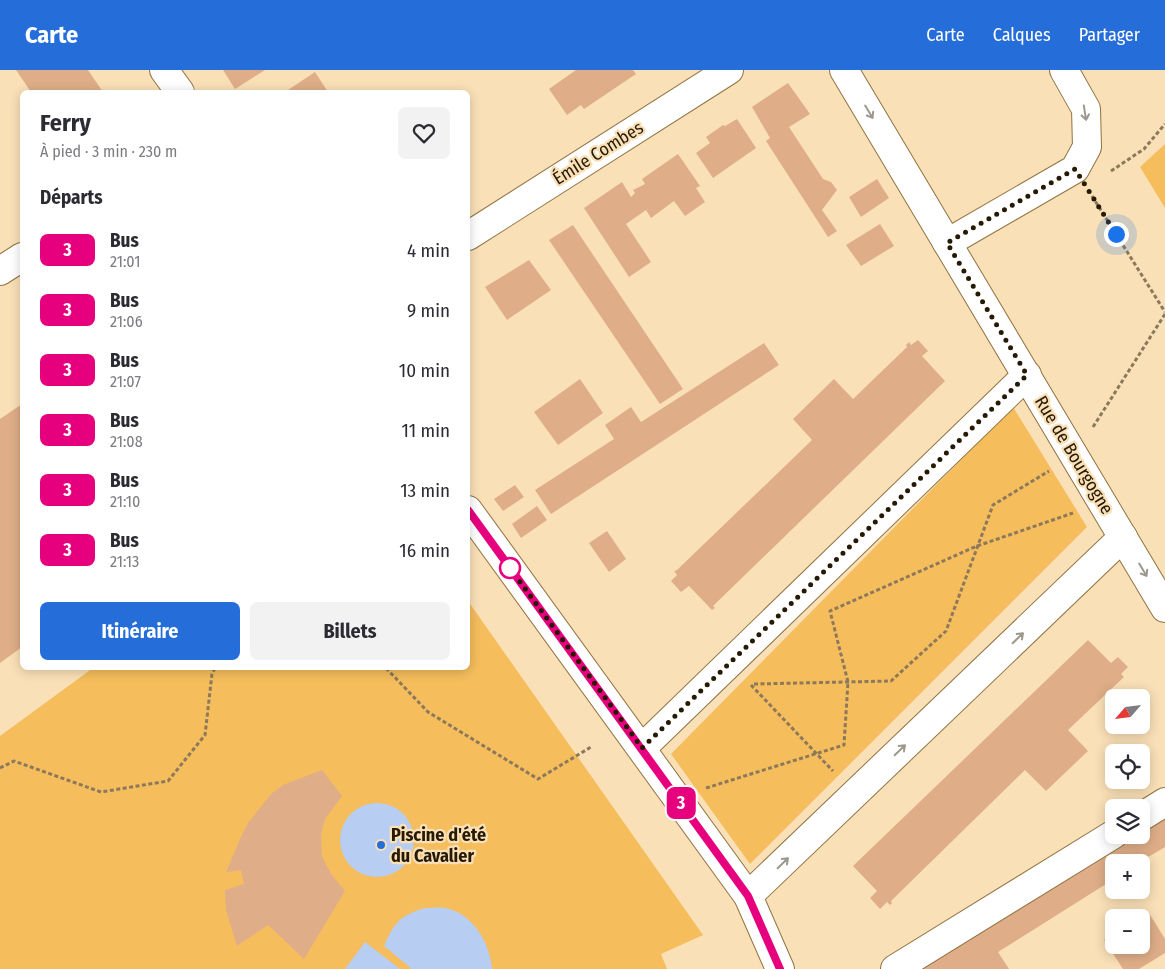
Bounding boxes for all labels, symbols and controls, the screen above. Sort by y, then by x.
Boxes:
text: Carte [25,21,78,49]
text: Carte [926,24,965,46]
text: Calques [993,24,1051,46]
text: Partager [1079,24,1140,46]
one-way arrow [864,104,874,119]
one-way arrow [1081,105,1090,121]
button: heart [398,107,450,159]
text: Ferry [40,109,91,137]
street label: Émile Combes [548,115,648,190]
text: À pied · 3 min · 230 m [40,142,177,161]
text: Départs [40,186,103,209]
your location [1104,222,1129,247]
text: Bus [110,229,139,252]
text: 3 [63,239,72,261]
text: 4 min [407,239,450,262]
text: 21:01 [110,252,141,271]
text: Bus [110,289,139,312]
text: 3 [63,299,72,321]
text: 9 min [407,299,450,322]
text: 21:06 [110,312,143,331]
text: Bus [110,349,139,372]
text: 3 [63,359,72,381]
text: 10 min [399,359,450,382]
text: 21:07 [110,372,141,391]
street label: Rue de Bourgogne [1030,392,1118,518]
text: Bus [110,409,139,432]
text: 3 [63,419,72,441]
text: 11 min [402,419,450,442]
text: 21:08 [110,432,143,451]
text: Bus [110,469,139,492]
text: 3 [63,479,72,501]
text: 13 min [400,479,450,502]
text: 21:10 [110,492,140,511]
text: Bus [110,529,139,552]
text: 3 [63,539,72,561]
text: 16 min [399,539,450,562]
text: 21:13 [110,552,139,571]
unlabelled marker [499,557,521,579]
one-way arrow [1138,563,1148,577]
button: Itinéraire [40,602,240,660]
button: Billets [250,602,450,660]
one-way arrow [1011,632,1024,644]
north arrow [1105,689,1150,734]
map controls [1105,689,1150,954]
one-way arrow [894,744,907,756]
button: locate [1105,744,1150,789]
line badge: 3 [665,787,697,819]
text: 3 [677,792,685,814]
button: layers [1105,799,1150,844]
place label: Piscine d'été du Cavalier [391,824,486,867]
marker: Piscine d'été du Cavalier [375,839,387,851]
button: + [1105,854,1150,899]
one-way arrow [777,857,790,869]
button: − [1105,909,1150,954]

